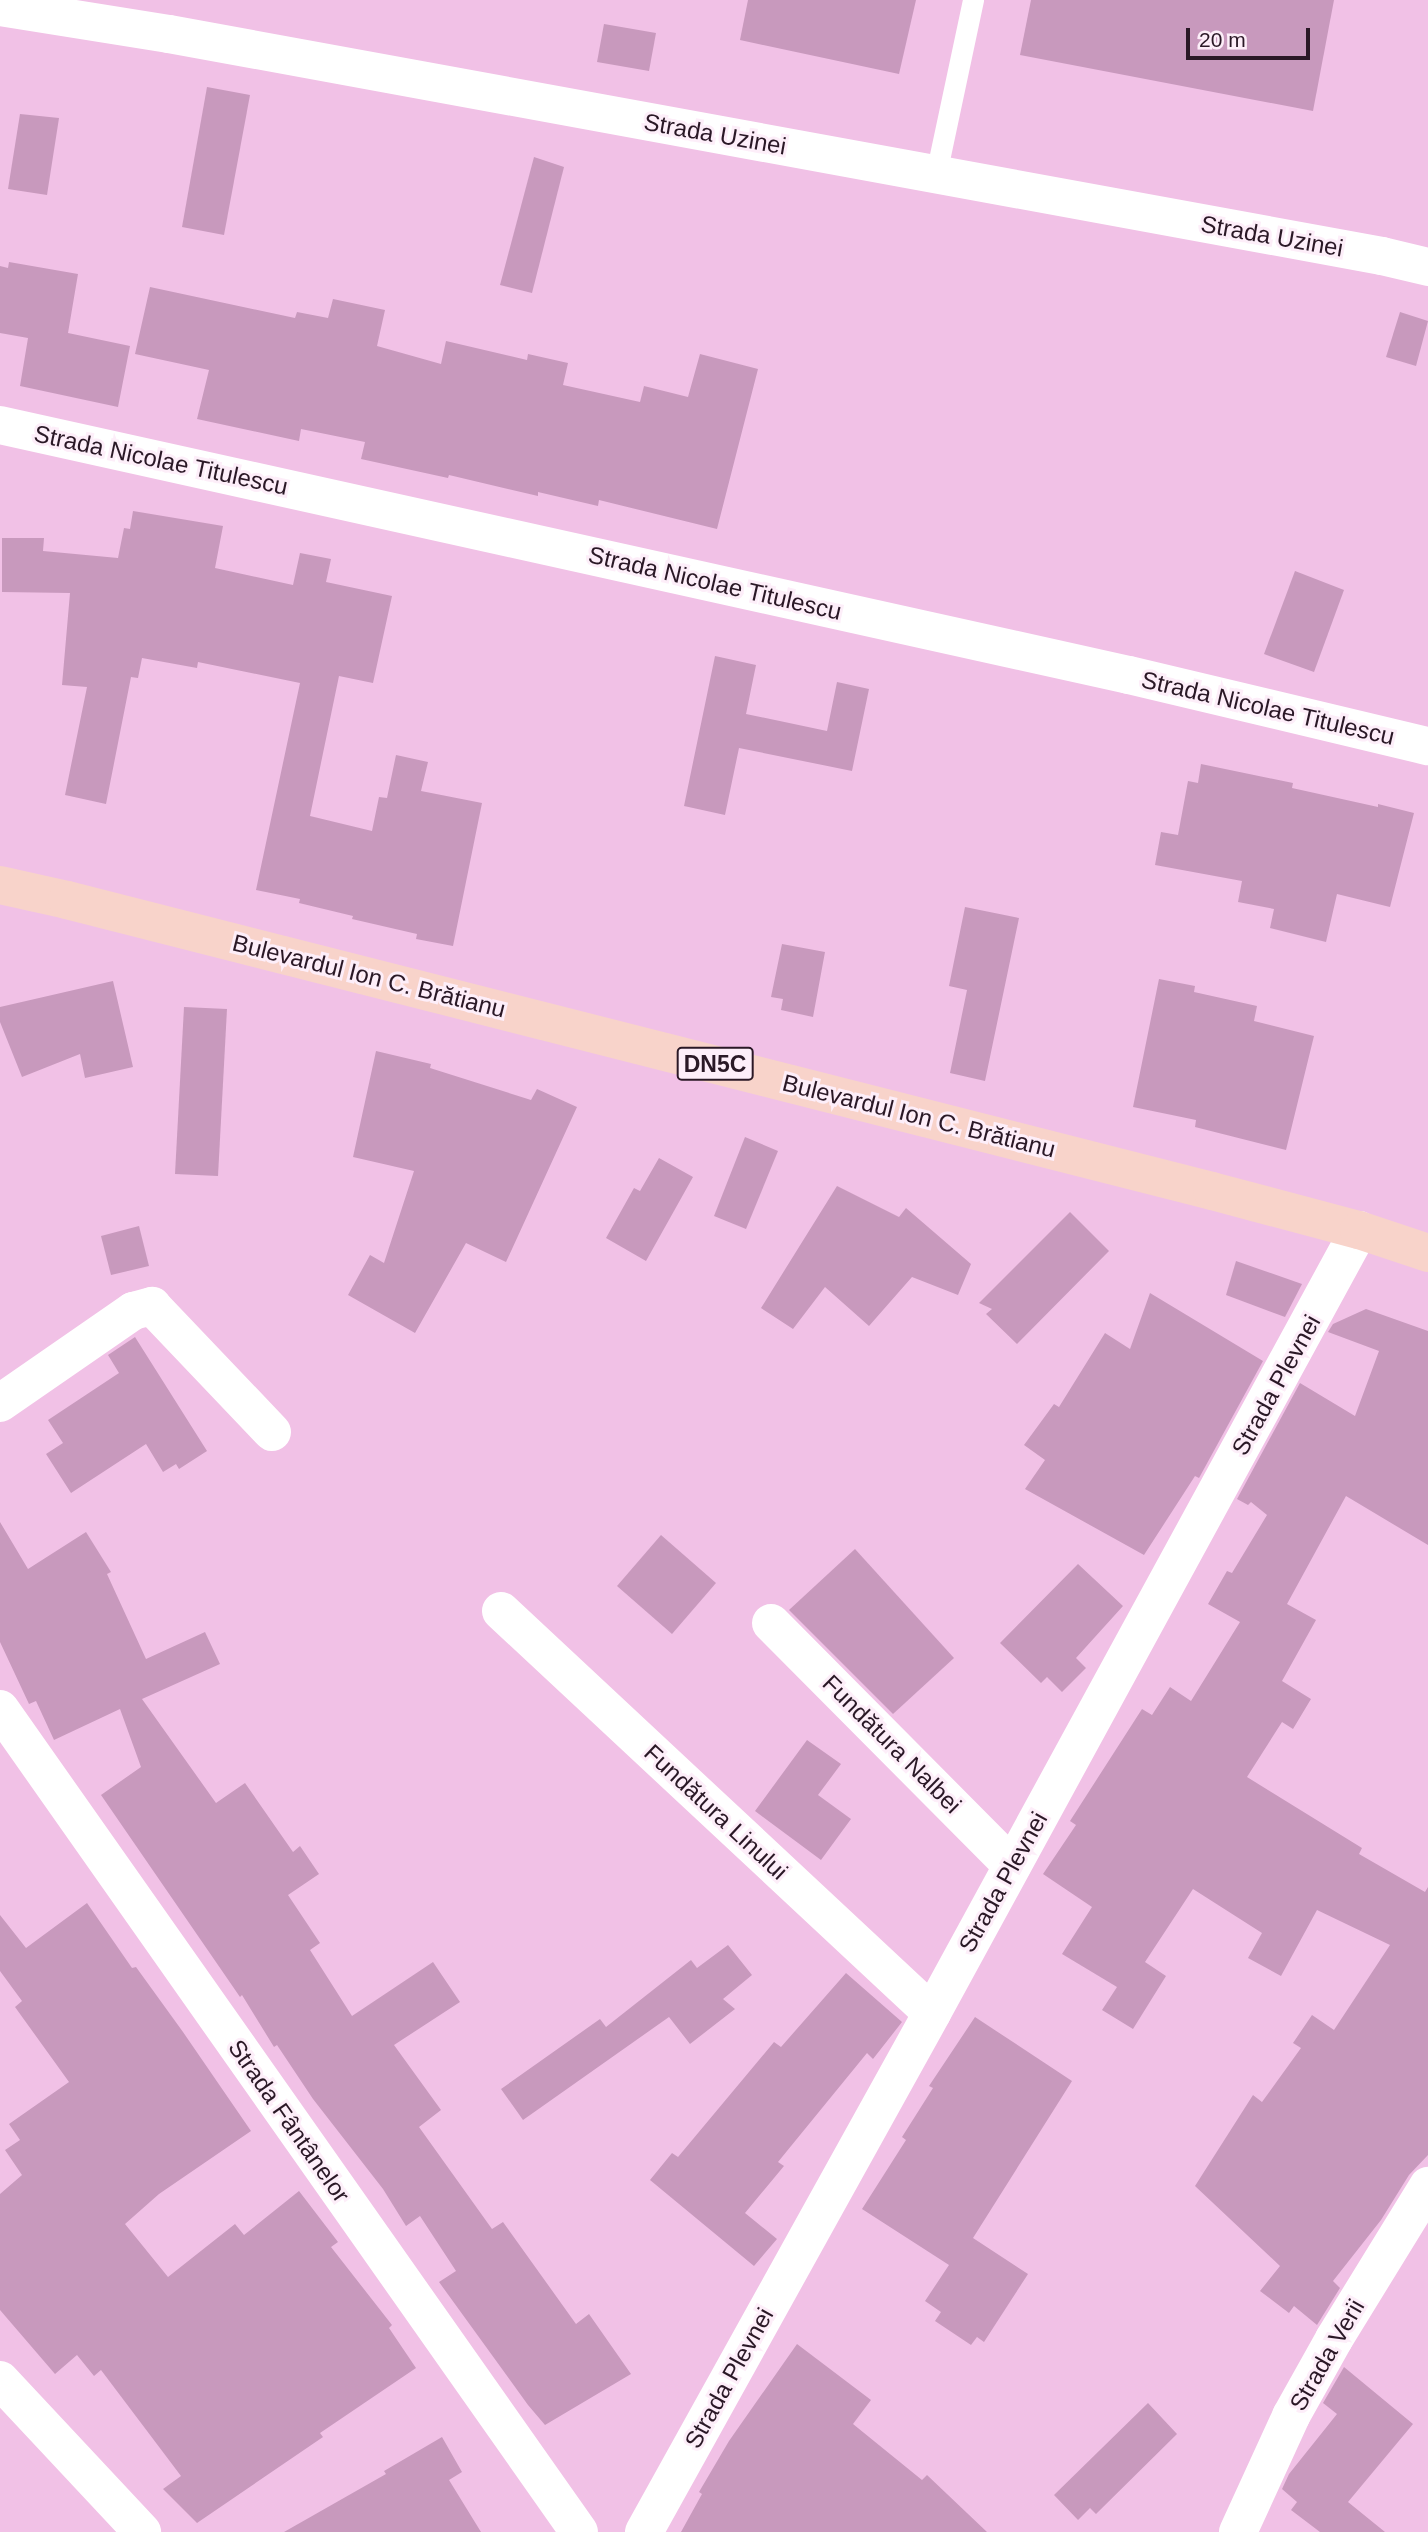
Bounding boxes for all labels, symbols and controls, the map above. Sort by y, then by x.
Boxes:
scale bar [1190,14,1314,58]
text: 20 m [1199,28,1246,51]
street label: Strada Uzinei [642,107,788,161]
street label: Strada Uzinei [1199,209,1345,263]
street label: Strada Nicolae Titulescu [31,419,291,501]
street label: Strada Nicolae Titulescu [585,540,845,626]
street label: Strada Nicolae Titulescu [1138,665,1398,751]
street label: Bulevardul Ion C. Brătianu [230,928,508,1024]
road number: DN5C [676,1044,754,1084]
street label: Bulevardul Ion C. Brătianu [780,1068,1058,1164]
street label: Strada Plevnei [1226,1310,1326,1460]
street label: Fundătura Nalbei [817,1669,967,1819]
street label: Fundătura Linului [638,1738,794,1886]
street label: Strada Plevnei [953,1807,1053,1957]
street label: Strada Fântânelor [222,2034,356,2208]
street label: Strada Verii [1284,2294,1370,2416]
street label: Strada Plevnei [679,2303,779,2453]

